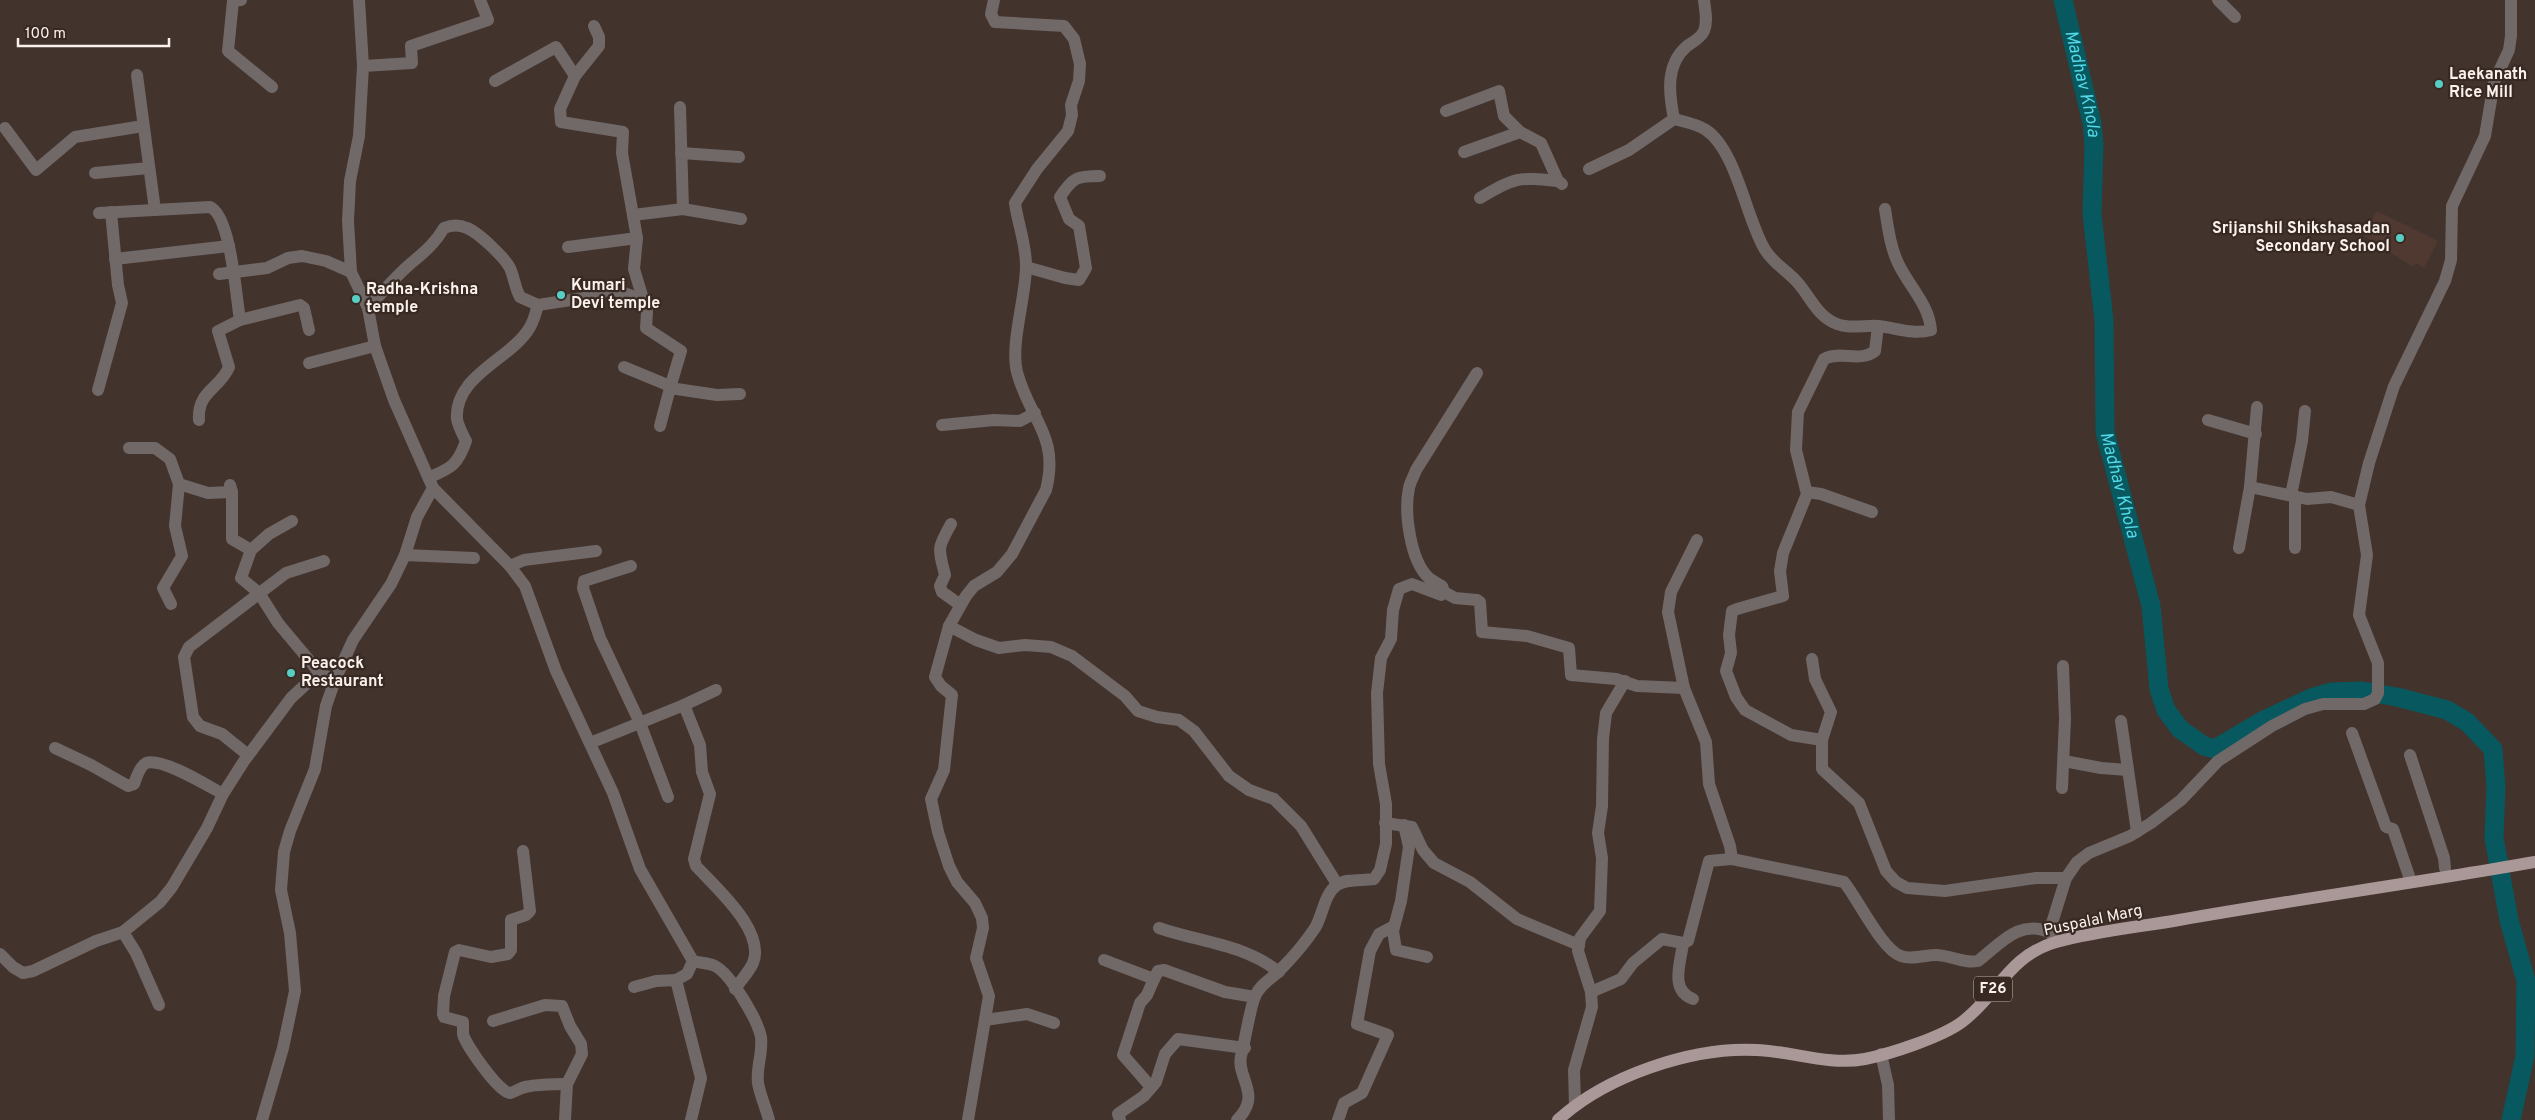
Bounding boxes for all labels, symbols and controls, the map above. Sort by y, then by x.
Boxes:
scale bar [18,15,169,47]
text: 100 m [25,25,66,44]
water label: Madhav Khola [2059,28,2105,139]
place label: Laekanath Rice Mill [2449,65,2527,103]
marker: Laekanath Rice Mill [2433,78,2445,90]
place label: Srijanshil Shikshasadan Secondary School [2212,219,2390,257]
marker: Srijanshil Shikshasadan Secondary School [2394,232,2406,244]
place label: Kumari Devi temple [571,276,660,314]
place label: Radha-Krishna temple [366,280,478,318]
marker: Kumari Devi temple [555,289,567,301]
marker: Radha-Krishna temple [350,293,362,305]
water label: Madhav Khola [2094,429,2144,541]
place label: Peacock Restaurant [301,654,384,692]
marker: Peacock Restaurant [285,667,297,679]
street label: Puspalal Marg [2042,901,2144,941]
road number: F26 [1974,976,2012,1002]

